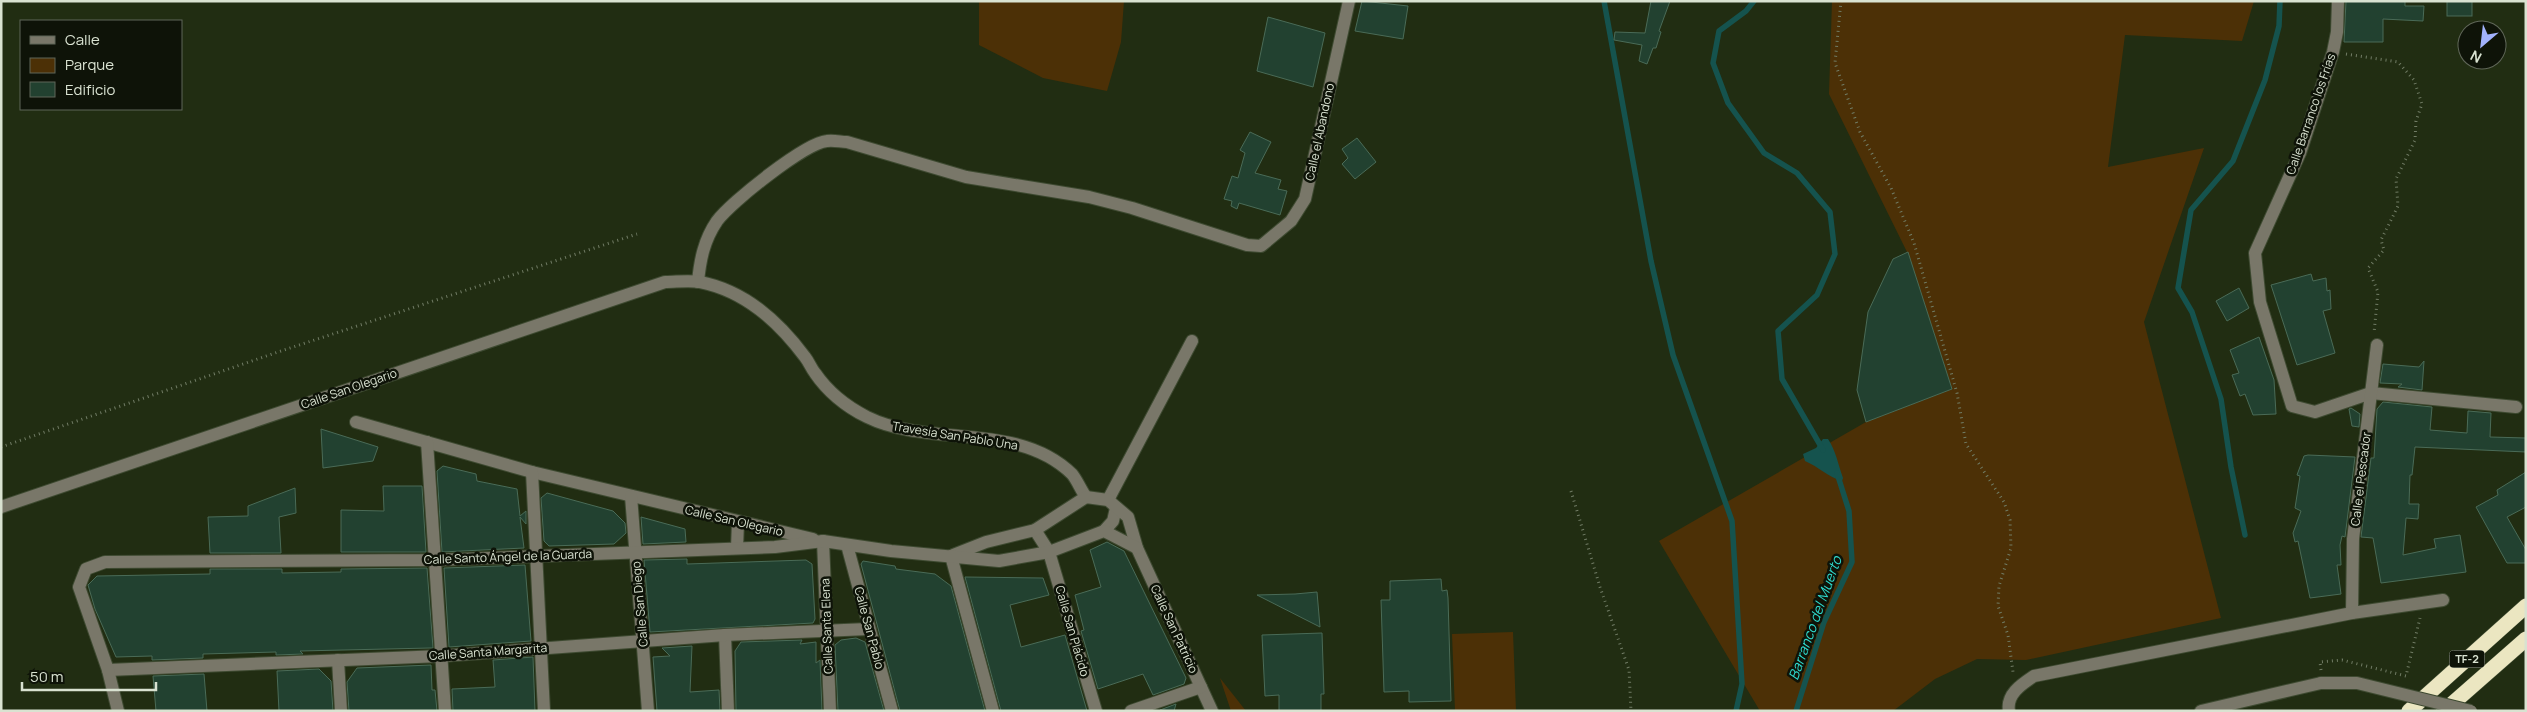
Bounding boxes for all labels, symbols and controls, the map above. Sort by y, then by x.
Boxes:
legend [20,20,182,110]
north arrow [2457,20,2507,70]
text: Calle [65,29,100,50]
text: N [2467,46,2485,68]
street label: Calle Barranco los Frías [2282,51,2339,177]
text: Parque [65,54,114,75]
text: Edificio [65,79,116,100]
street label: Calle el Abandono [1301,82,1338,182]
street label: Calle San Olegario [299,364,399,413]
street label: Travesía San Pablo Una [891,417,1019,454]
street label: Calle el Pescador [2346,430,2375,527]
street label: Calle San Olegario [683,501,785,540]
street label: Calle Santo Ángel de la Guarda [424,545,592,568]
water label: Barranco del Muerto [1783,553,1846,682]
street label: Calle San Diego [627,560,652,648]
street label: Calle Santa Elena [816,578,837,674]
street label: Calle San Patricio [1147,582,1202,676]
street label: Calle San Plácido [1051,583,1094,678]
street label: Calle San Pablo [850,585,889,671]
street label: Calle Santa Margarita [428,639,548,664]
road number: TF-2 [2450,651,2484,668]
scale bar [22,660,156,692]
text: 50 m [30,666,64,687]

